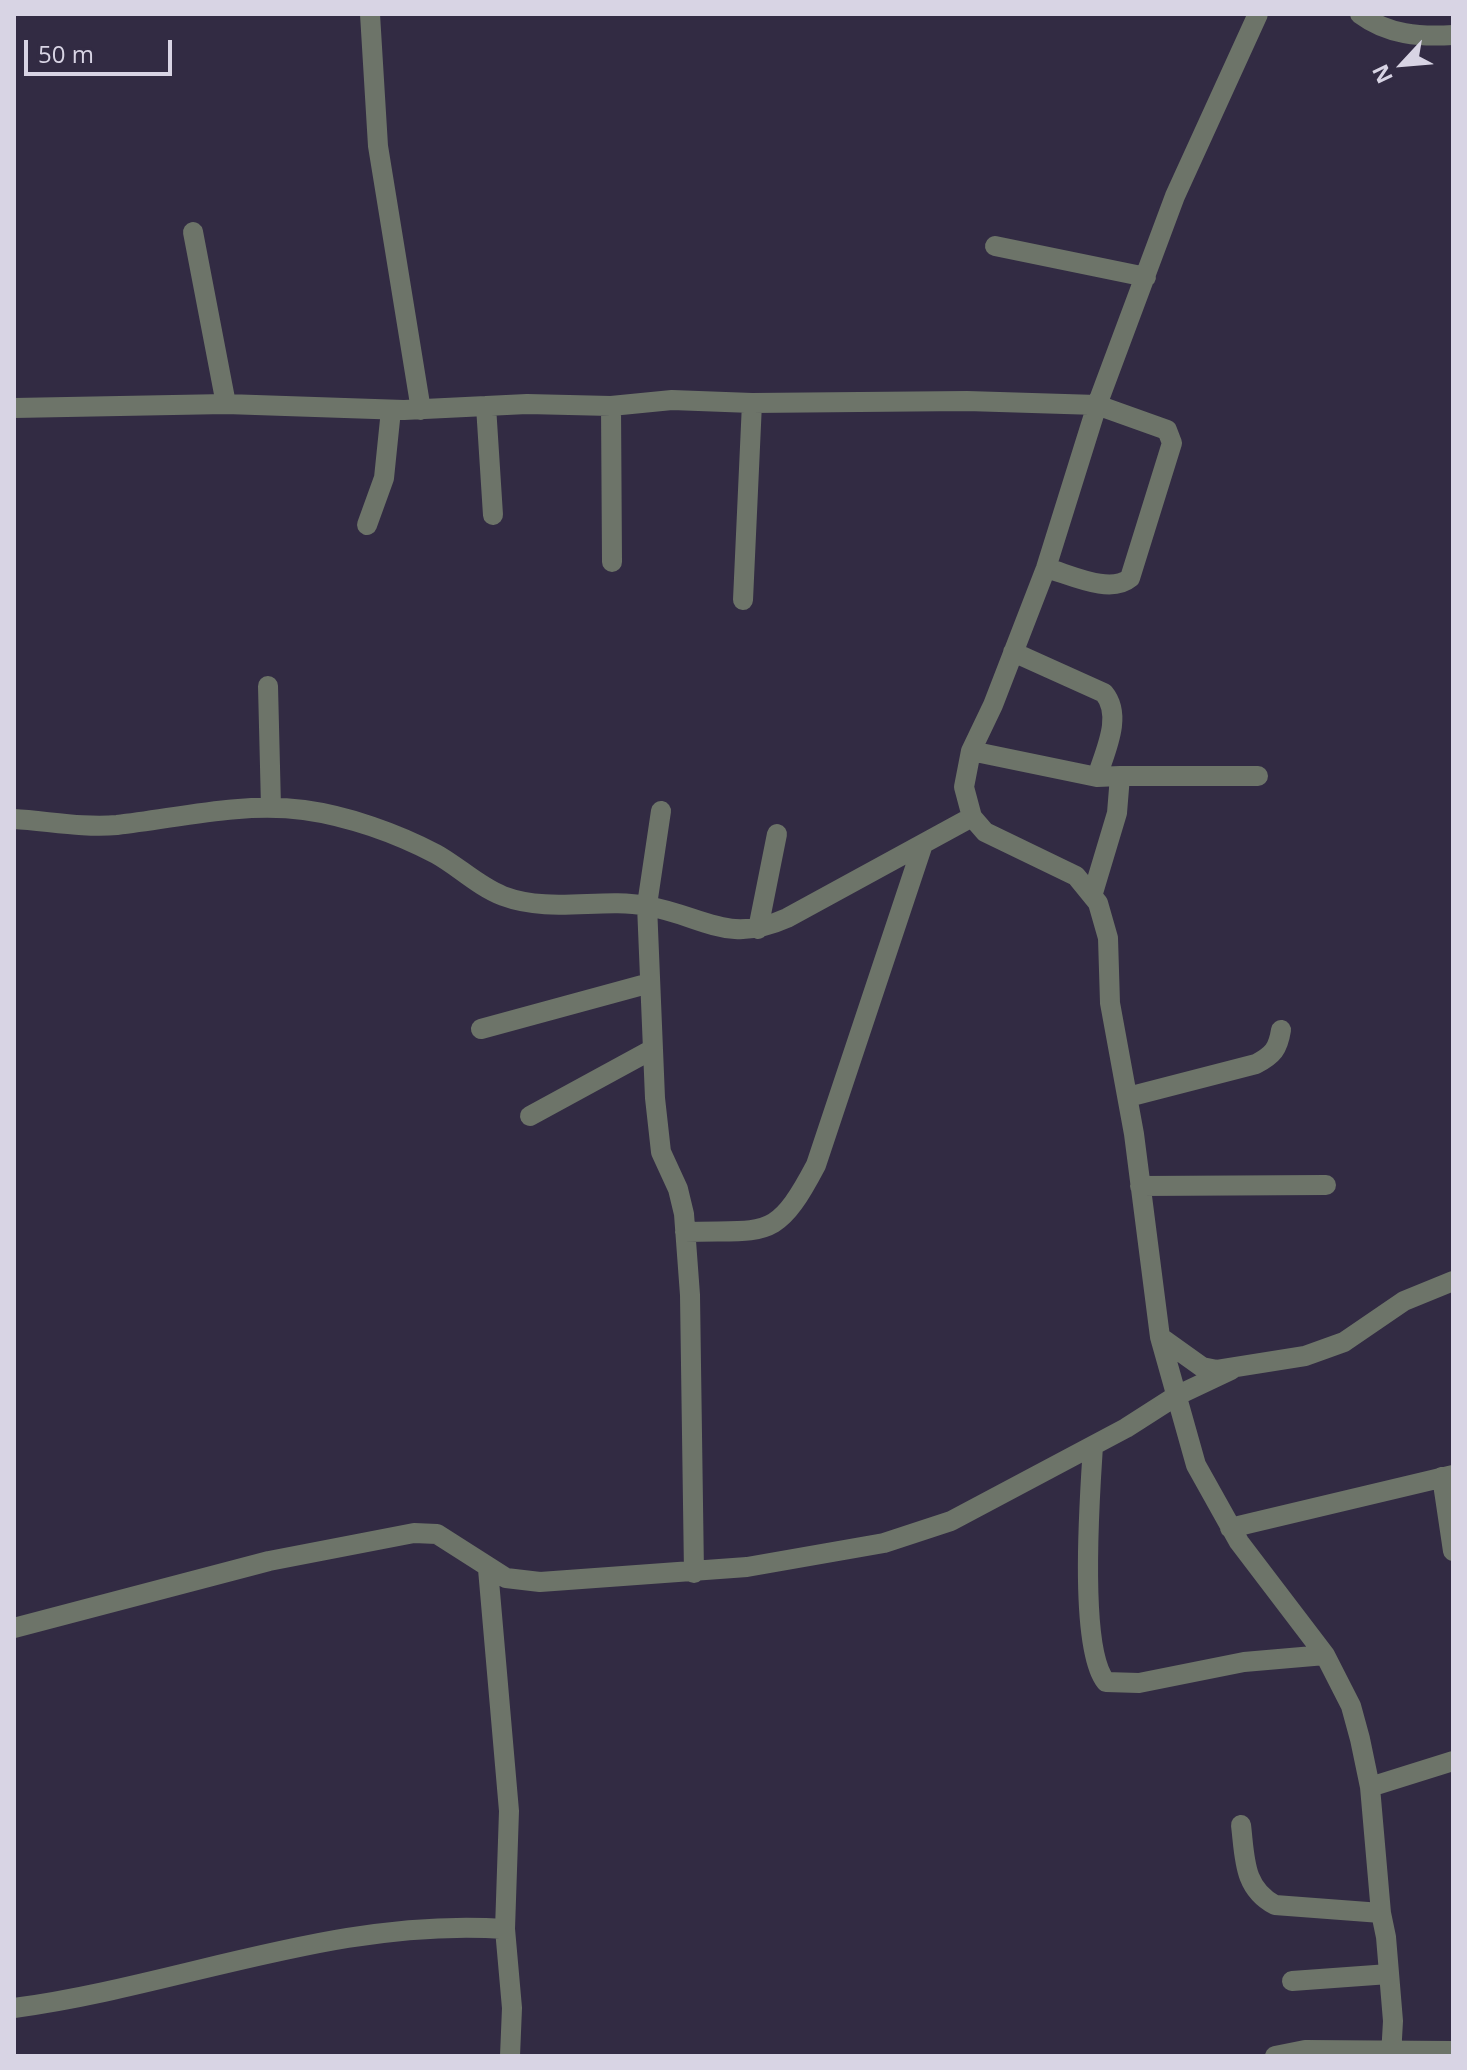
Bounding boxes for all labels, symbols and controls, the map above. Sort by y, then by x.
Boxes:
scale bar [28,24,176,74]
north arrow [1363,24,1443,104]
text: 50 m [38,37,94,70]
text: N [1364,60,1399,89]

